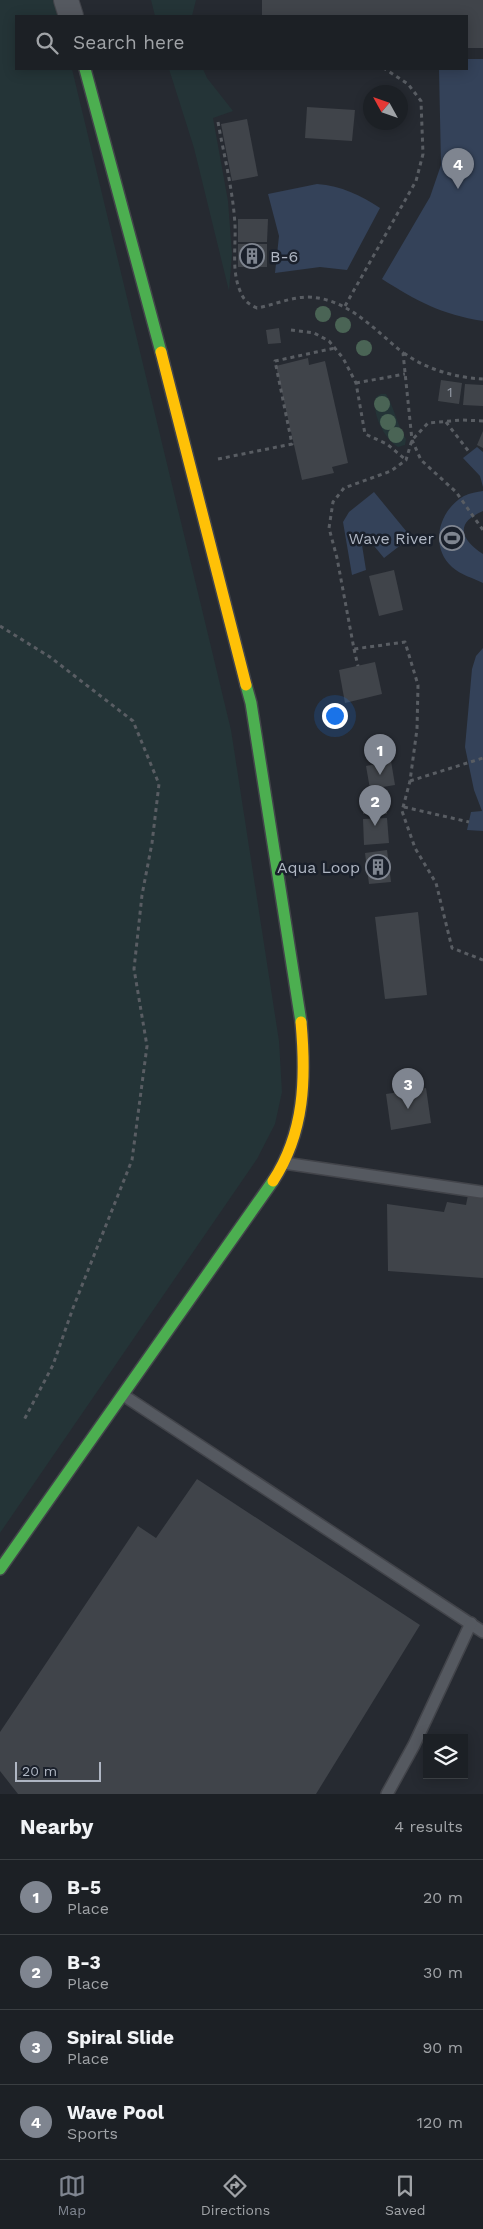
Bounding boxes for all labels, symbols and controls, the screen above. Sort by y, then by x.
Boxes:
search box [15,15,468,70]
icon: search [33,29,61,57]
text: Search here [73,31,184,54]
north arrow [363,85,408,130]
pin: 4 [442,148,474,189]
building icon: B-6 [239,243,265,269]
place label: B-6 [270,247,298,266]
house number: 1 [447,384,453,400]
sports icon: Wave River [439,525,465,551]
place label: Wave River [349,529,434,548]
your location [322,703,348,729]
pin: 1 [364,734,396,775]
pin: 2 [359,785,391,826]
building icon: Aqua Loop [365,854,391,880]
place label: Aqua Loop [277,858,360,877]
pin: 3 [392,1068,424,1109]
map controls [423,1734,468,1779]
button: layers [423,1734,468,1779]
scale bar [15,1759,101,1782]
text: 20 m [22,1763,57,1779]
text: Nearby [20,1814,93,1839]
text: 4 results [394,1817,463,1836]
text: B-5 [67,1876,101,1899]
text: 1 [33,1888,39,1907]
text: 20 m [423,1888,463,1907]
text: Place [67,1899,109,1918]
text: B-3 [67,1951,101,1974]
text: 2 [31,1963,41,1982]
text: 30 m [423,1963,463,1982]
text: Place [67,1974,109,1993]
text: Spiral Slide [67,2026,174,2049]
text: 3 [31,2038,41,2057]
text: 90 m [422,2038,463,2057]
text: Place [67,2049,109,2068]
text: Wave Pool [67,2101,164,2124]
text: 4 [31,2113,41,2132]
text: 120 m [417,2113,463,2132]
text: Sports [67,2124,118,2143]
tab: Map [57,2172,86,2218]
tab: Directions [201,2172,270,2218]
tab: Saved [385,2172,426,2218]

